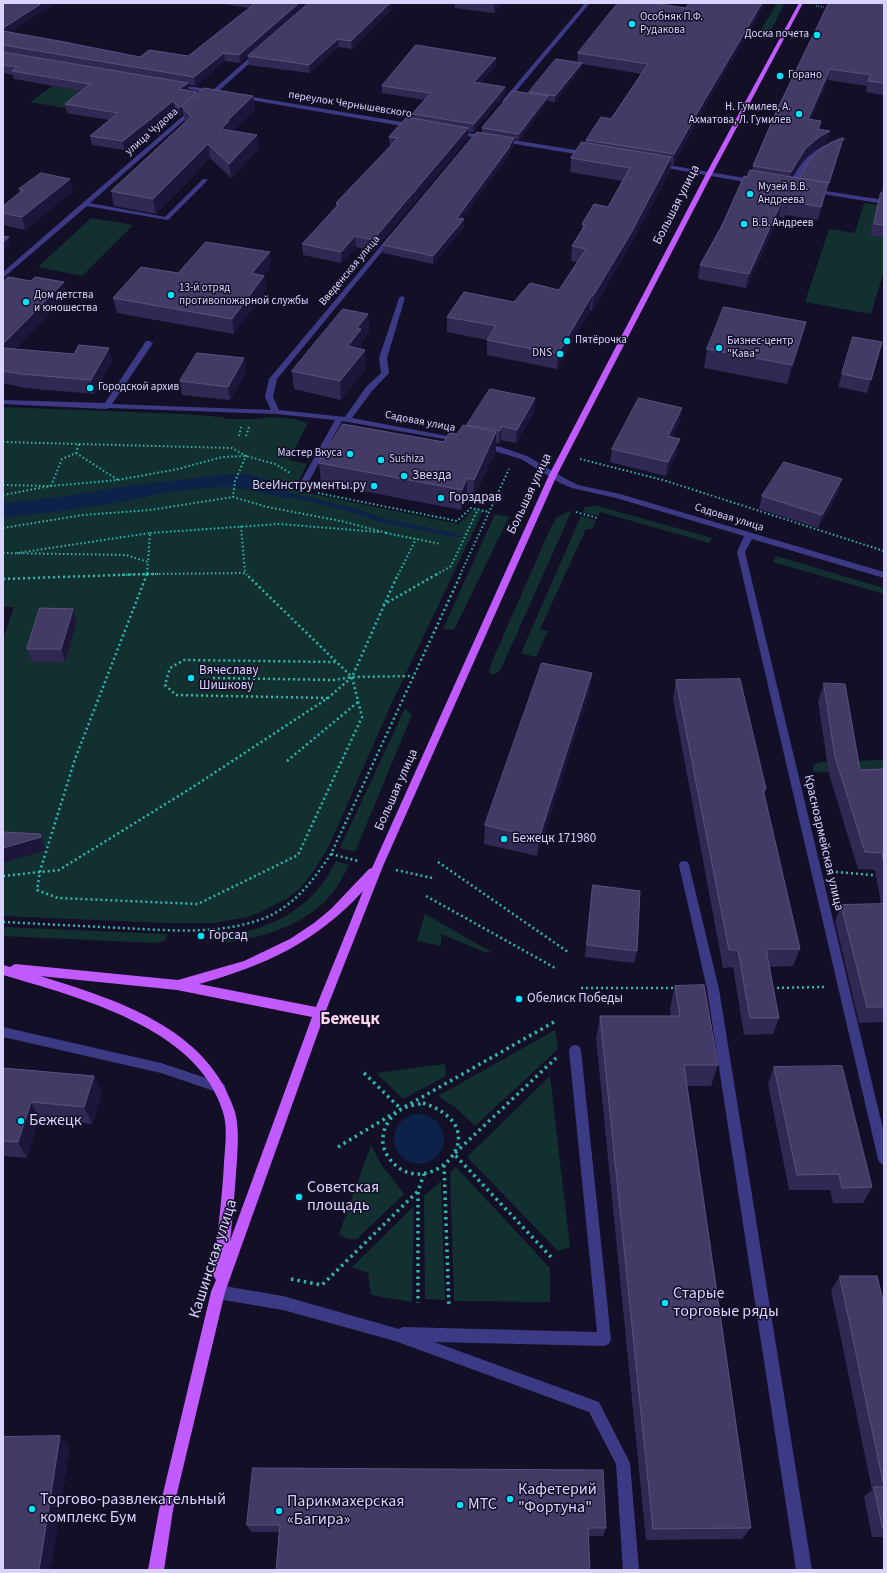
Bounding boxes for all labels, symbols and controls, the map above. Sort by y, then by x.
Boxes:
place label: Особняк П.Ф. Рудакова [640,11,703,37]
marker: Особняк П.Ф. Рудакова [627,19,637,29]
place label: Доска почета [744,28,809,42]
marker: Доска почета [812,30,822,40]
place label: Горано [788,69,822,83]
marker: Горано [775,71,785,81]
street label: переулок Чернышевского [287,89,413,121]
place label: Н. Гумилев, А. Ахматова, Л. Гумилев [689,101,791,127]
street label: улица Чудова [123,105,181,159]
marker: Н. Гумилев, А. Ахматова, Л. Гумилев [794,109,804,119]
street label: Большая улица [650,162,704,248]
place label: Музей В.В. Андреева [758,181,808,207]
marker: Музей В.В. Андреева [745,189,755,199]
place label: В.В. Андреев [752,217,813,231]
marker: В.В. Андреев [739,219,749,229]
street label: Введенская улица [317,233,383,309]
place label: 13-й отряд противопожарной службы [179,282,308,308]
place label: Дом детства и юношества [34,289,97,315]
marker: 13-й отряд противопожарной службы [166,290,176,300]
marker: Дом детства и юношества [21,297,31,307]
place label: Пятёрочка [575,334,627,348]
place label: Бизнес-центр "Кава" [727,335,793,361]
marker: Пятёрочка [562,336,572,346]
marker: Бизнес-центр "Кава" [714,343,724,353]
place label: DNS [532,347,552,361]
marker: DNS [555,349,565,359]
place label: Городской архив [98,381,179,395]
marker: Городской архив [85,383,95,393]
street label: Садовая улица [384,409,456,435]
place label: Мастер Вкуса [278,447,342,461]
marker: Мастер Вкуса [345,449,355,459]
street label: Большая улица [504,451,556,537]
place label: Sushiza [389,453,424,467]
marker: Sushiza [376,455,386,465]
place label: Звезда [412,468,452,484]
marker: Звезда [399,471,409,481]
place label: ВсеИнструменты.ру [252,478,366,494]
marker: ВсеИнструменты.ру [369,481,379,491]
place label: Горздрав [449,490,501,506]
marker: Горздрав [436,493,446,503]
street label: Садовая улица [693,501,765,535]
place label: Вячеславу Шишкову [199,663,258,694]
marker: Вячеславу Шишкову [186,673,196,683]
street label: Большая улица [372,747,422,833]
street label: Красноармейская улица [800,773,846,913]
place label: Бежецк 171980 [512,831,596,847]
marker: Бежецк 171980 [499,834,509,844]
place label: Горсад [209,928,248,944]
marker: Горсад [196,931,206,941]
place label: Обелиск Победы [527,991,623,1007]
marker: Обелиск Победы [514,994,524,1004]
district label: Бежецк [320,1010,380,1030]
place label: Бежецк [29,1111,82,1131]
marker: Бежецк [16,1116,26,1126]
place label: Советская площадь [307,1178,379,1216]
marker: Советская площадь [294,1192,304,1202]
street label: Кашинская улица [186,1197,242,1321]
place label: Старые торговые ряды [673,1284,779,1322]
marker: Старые торговые ряды [660,1298,670,1308]
place label: Кафетерий "Фортуна" [518,1480,597,1518]
place label: Торгово-развлекательный комплекс Бум [40,1490,226,1528]
place label: Парикмахерская «Багира» [287,1492,404,1530]
marker: Кафетерий "Фортуна" [505,1494,515,1504]
place label: МТС [468,1495,497,1515]
marker: МТС [455,1500,465,1510]
marker: Торгово-развлекательный комплекс Бум [27,1504,37,1514]
marker: Парикмахерская «Багира» [274,1506,284,1516]

